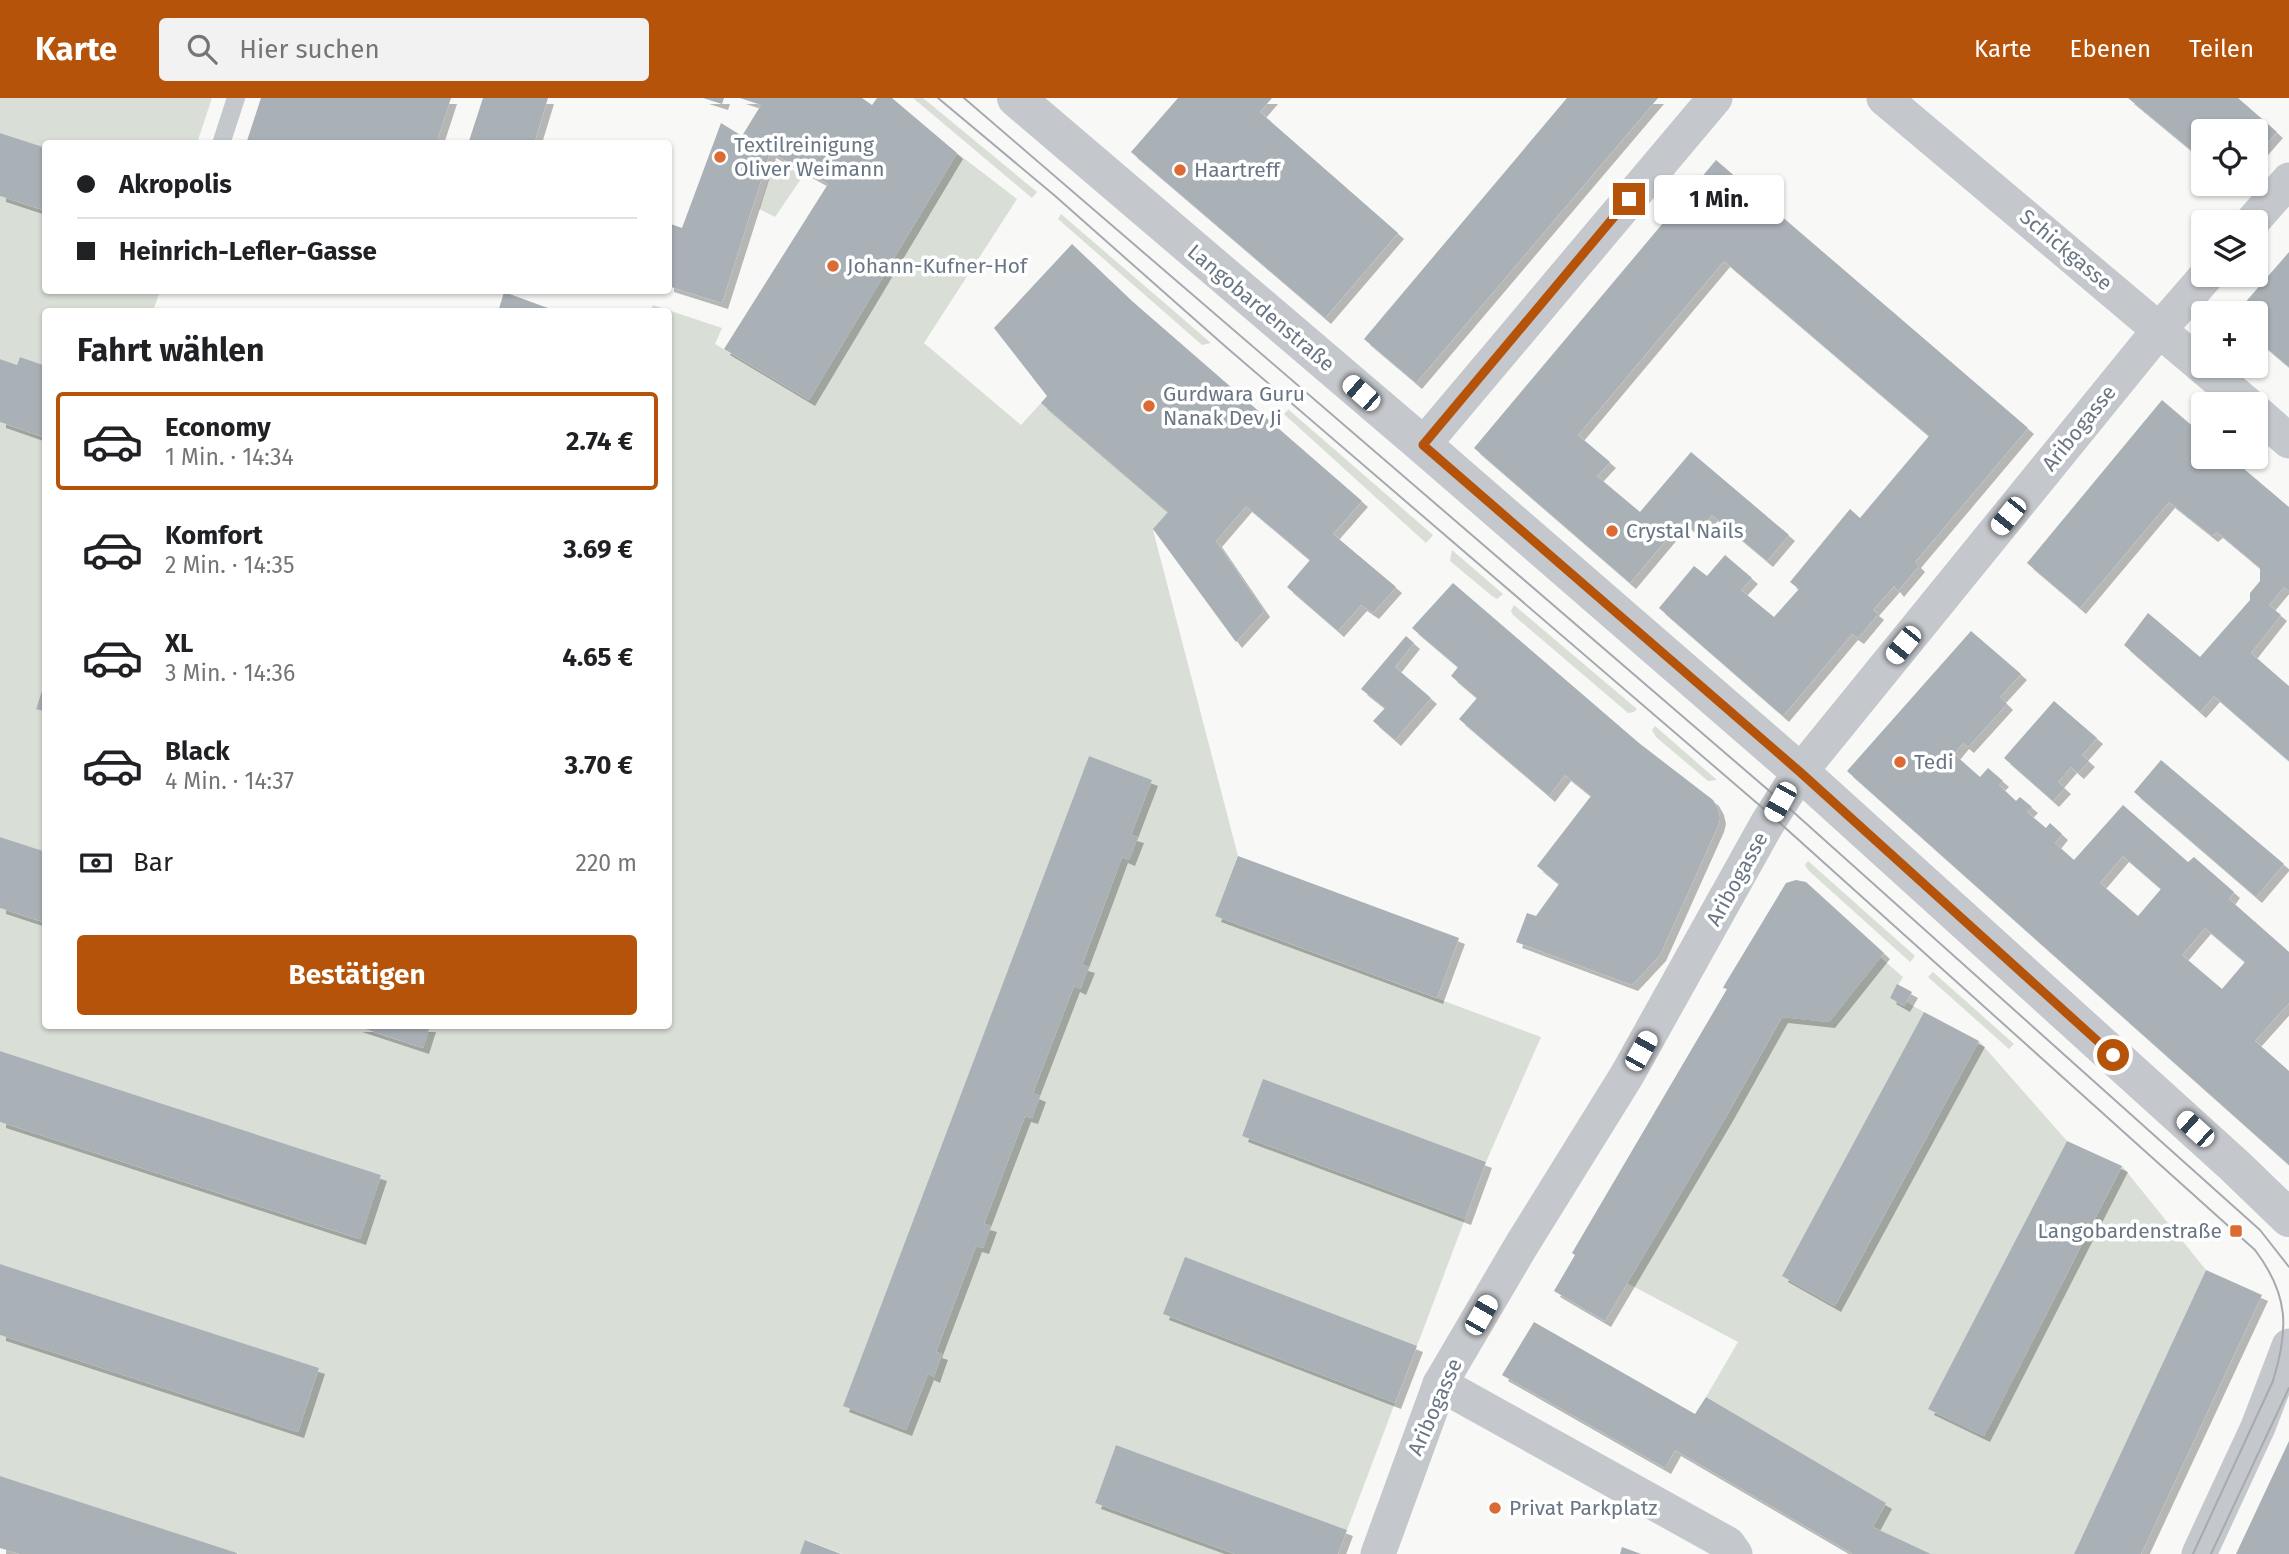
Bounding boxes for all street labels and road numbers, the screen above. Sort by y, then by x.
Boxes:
street label: Schickgasse [2014,204,2118,296]
street label: Langobardenstraße [1182,239,1340,377]
street label: Aribogasse [2036,380,2122,476]
street label: Aribogasse [1701,827,1773,931]
street label: Aribogasse [1402,1354,1468,1460]

